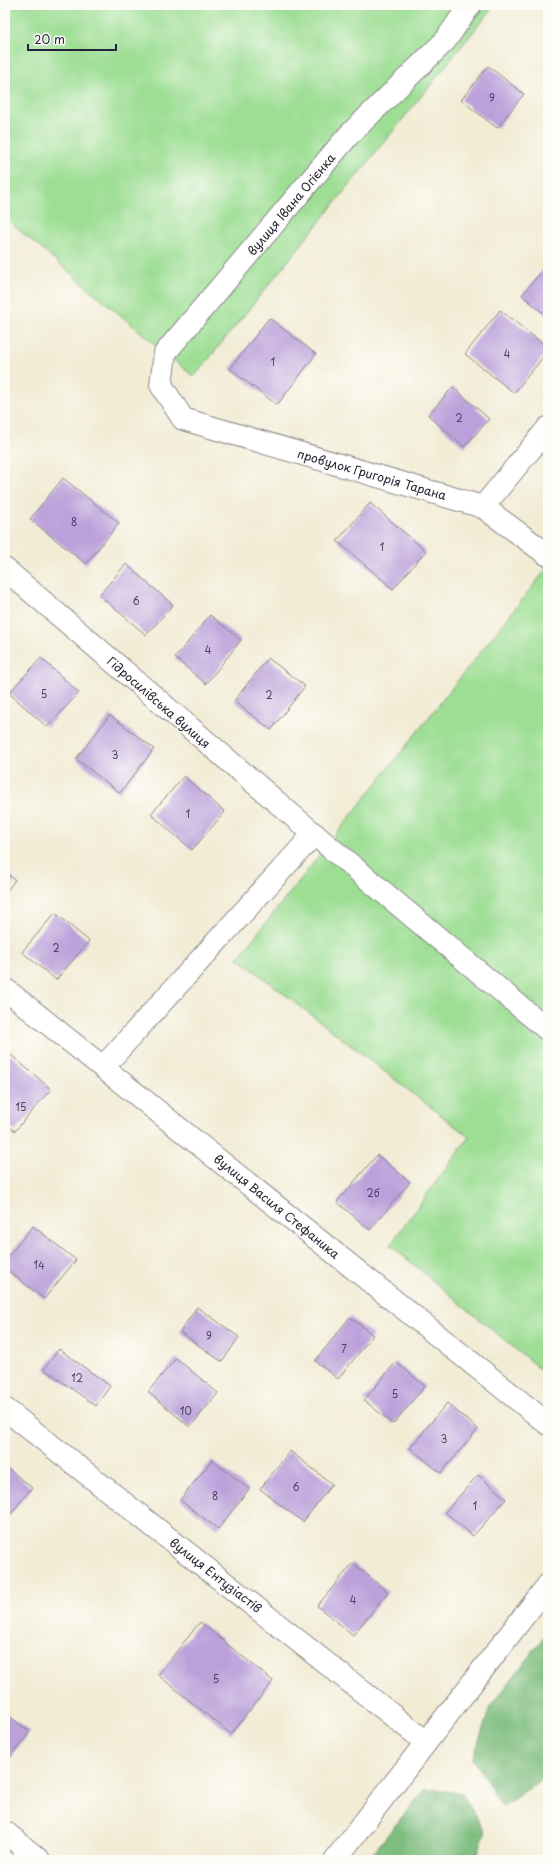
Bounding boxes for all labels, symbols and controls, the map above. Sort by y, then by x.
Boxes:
scale bar [28,26,116,52]
text: 20 m [34,30,65,48]
house number: 9 [489,90,495,105]
street label: вулиця Івана Огієнка [243,149,340,259]
house number: 4 [504,346,511,361]
house number: 1 [271,354,275,369]
house number: 2 [455,410,463,425]
street label: провулок Григорія Тарана [295,444,449,504]
house number: 8 [71,514,77,529]
house number: 1 [380,539,384,554]
house number: 6 [132,593,140,608]
house number: 4 [205,642,212,657]
street label: Гідросилівська вулиця [103,652,215,752]
house number: 5 [41,686,47,701]
house number: 2 [265,687,273,702]
house number: 3 [112,747,118,762]
house number: 1 [186,806,190,821]
house number: 2 [52,940,60,955]
house number: 15 [16,1099,26,1114]
street label: вулиця Василя Стефаника [210,1150,344,1263]
house number: 2б [367,1185,380,1200]
house number: 14 [33,1257,45,1272]
house number: 9 [206,1328,212,1343]
house number: 7 [341,1341,347,1356]
house number: 12 [71,1370,83,1385]
house number: 5 [392,1386,398,1401]
house number: 10 [180,1403,192,1418]
house number: 3 [441,1431,447,1446]
house number: 6 [292,1479,300,1494]
house number: 8 [212,1488,218,1503]
house number: 1 [473,1498,477,1513]
street label: вулиця Ентузіастів [166,1533,266,1617]
house number: 4 [350,1592,357,1607]
house number: 5 [213,1671,219,1686]

